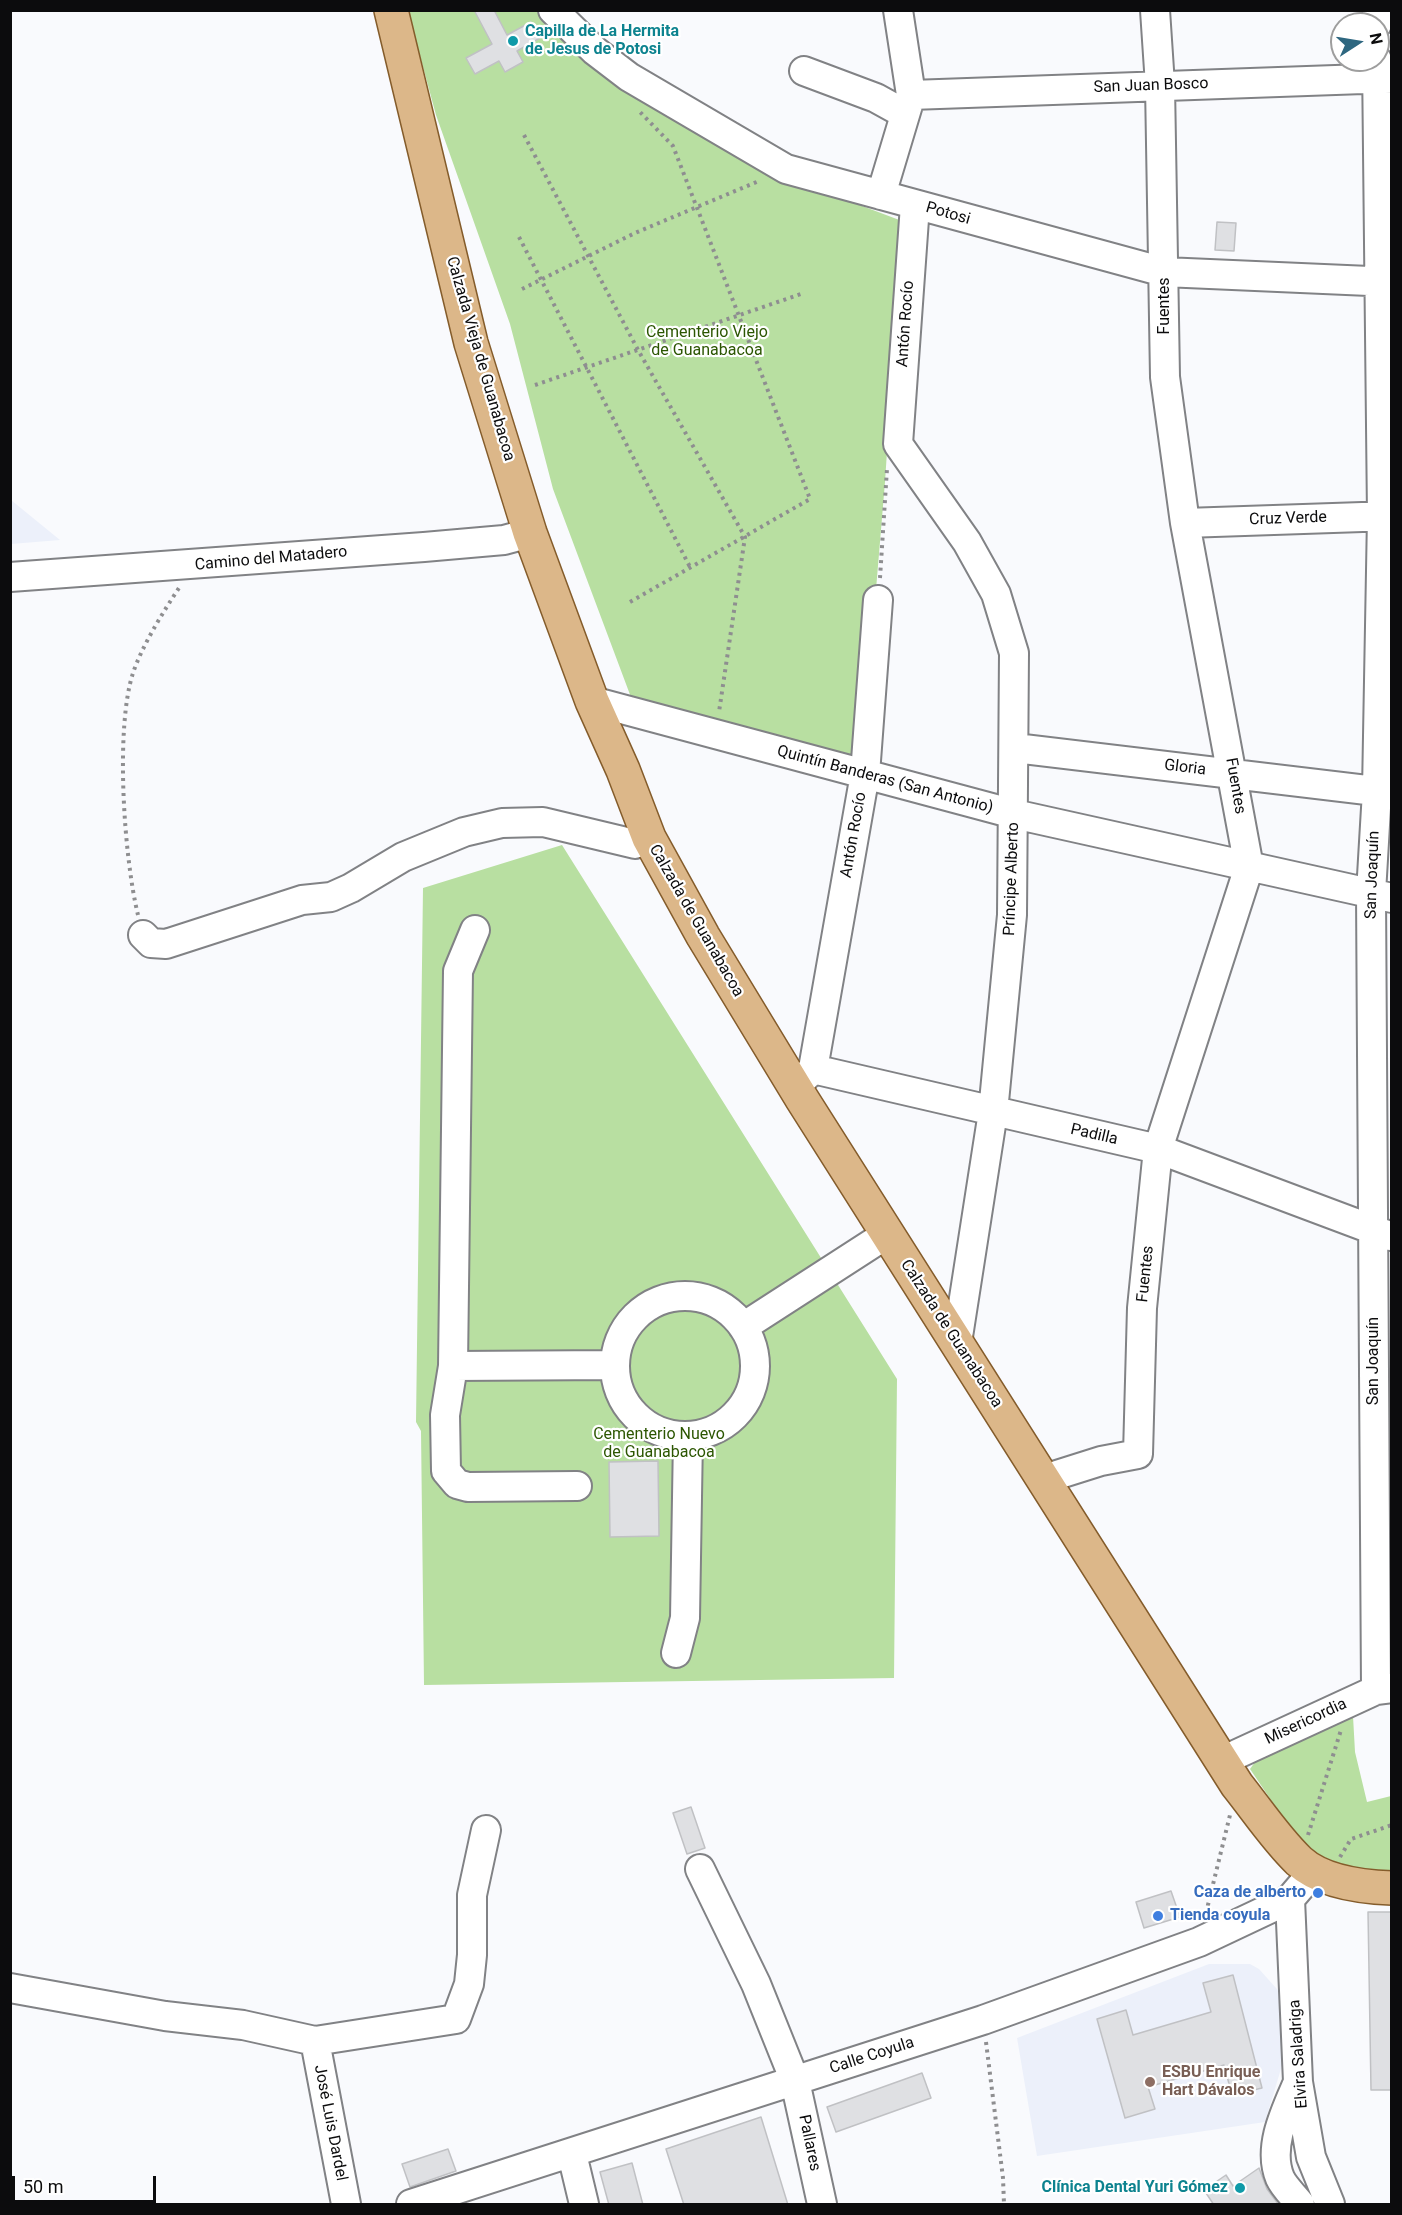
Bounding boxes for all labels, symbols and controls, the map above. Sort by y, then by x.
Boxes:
north arrow [1330,12,1390,72]
place label: Capilla de La Hermita de Jesus de Potosi [525,22,679,60]
text: N [1366,31,1387,46]
marker: Capilla de La Hermita de Jesus de Potosi [506,34,520,48]
street label: San Juan Bosco [1093,74,1209,98]
street label: Potosi [924,199,972,229]
street label: Calzada Vieja de Guanabacoa [442,255,518,463]
street label: Fuentes [1155,278,1175,334]
street label: Antón Rocío [893,280,919,368]
park label: Cementerio Viejo de Guanabacoa [646,323,768,361]
street label: Cruz Verde [1249,508,1327,530]
street label: Camino del Matadero [194,543,348,575]
street label: Quintín Banderas (San Antonio) [775,742,995,818]
street label: Gloria [1163,756,1207,780]
street label: Fuentes [1221,756,1249,816]
street label: Antón Rocío [837,791,871,879]
street label: Príncipe Alberto [1000,822,1024,936]
street label: San Joaquín [1362,831,1384,919]
street label: Calzada de Guanabacoa [645,841,747,1001]
street label: Padilla [1068,1120,1120,1150]
street label: Fuentes [1133,1245,1159,1303]
street label: Calzada de Guanabacoa [896,1256,1006,1412]
street label: San Joaquín [1364,1317,1384,1405]
park label: Cementerio Nuevo de Guanabacoa [593,1425,725,1463]
street label: Misericordia [1262,1695,1350,1749]
place label: Caza de alberto [1194,1883,1306,1903]
marker: Caza de alberto [1311,1886,1325,1900]
place label: Tienda coyula [1170,1906,1270,1926]
marker: Tienda coyula [1151,1909,1165,1923]
street label: Elvira Saladriga [1286,1999,1312,2109]
street label: Calle Coyula [827,2033,917,2079]
street label: José Luis Dardel [309,2063,351,2183]
place label: ESBU Enrique Hart Dávalos [1162,2063,1260,2101]
marker: ESBU Enrique Hart Dávalos [1143,2075,1157,2089]
street label: Pallares [794,2113,824,2173]
scale bar [15,2164,159,2202]
text: 50 m [23,2176,63,2197]
place label: Clínica Dental Yuri Gómez [1041,2178,1228,2198]
marker: Clínica Dental Yuri Gómez [1233,2181,1247,2195]

